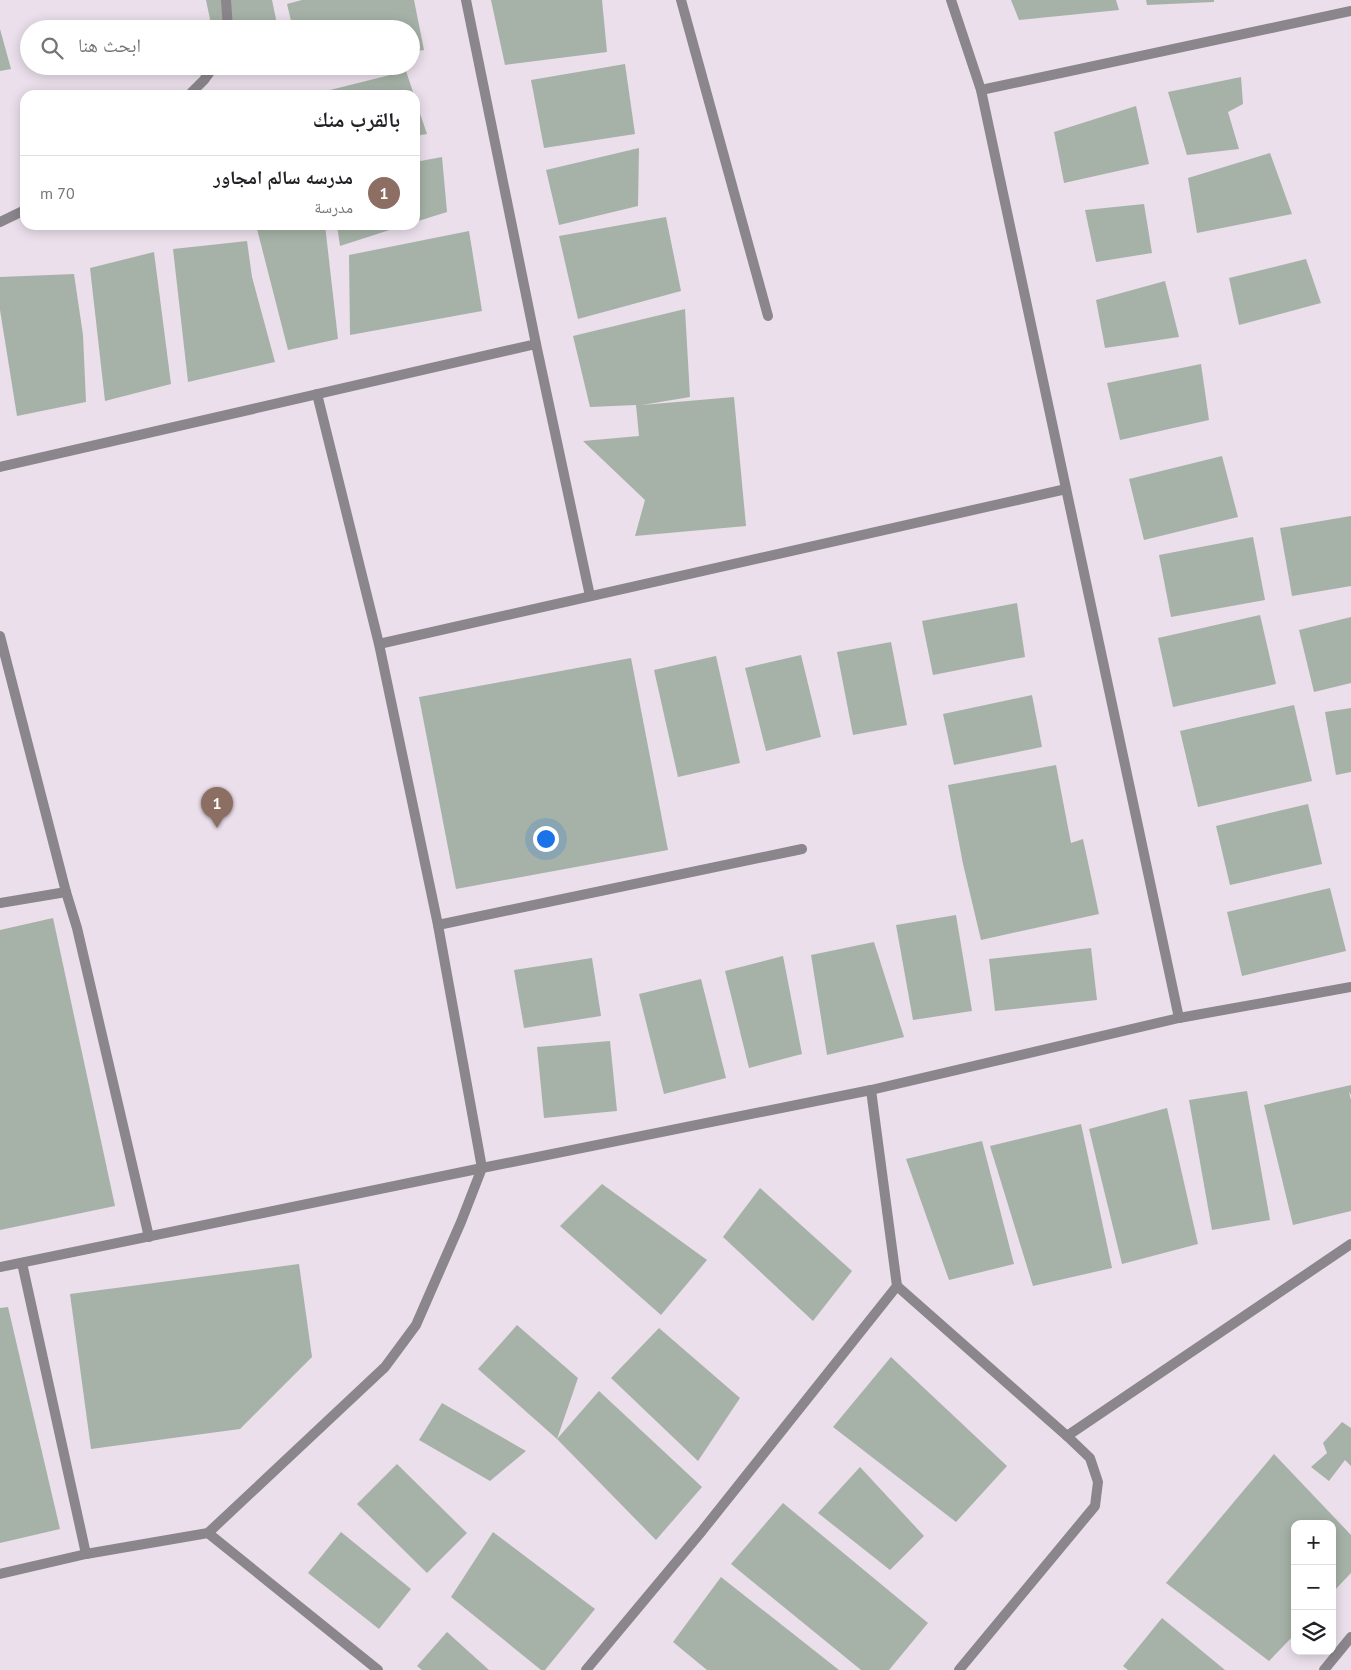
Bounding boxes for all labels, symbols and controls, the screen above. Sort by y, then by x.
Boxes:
search box [20,20,420,75]
text: ابحث هنا [78,33,141,57]
icon: search [38,34,66,62]
text: بالقرب منك [313,106,400,133]
text: مدرسه سالم امجاور [213,165,353,189]
text: 70 m [40,183,75,203]
text: 1 [379,183,389,203]
text: مدرسة [314,197,353,217]
pin: 1 [201,787,233,828]
your location [533,826,559,852]
map controls [1291,1520,1336,1655]
button: + [1291,1520,1336,1565]
button: − [1291,1565,1336,1610]
button: layers [1291,1610,1336,1655]

